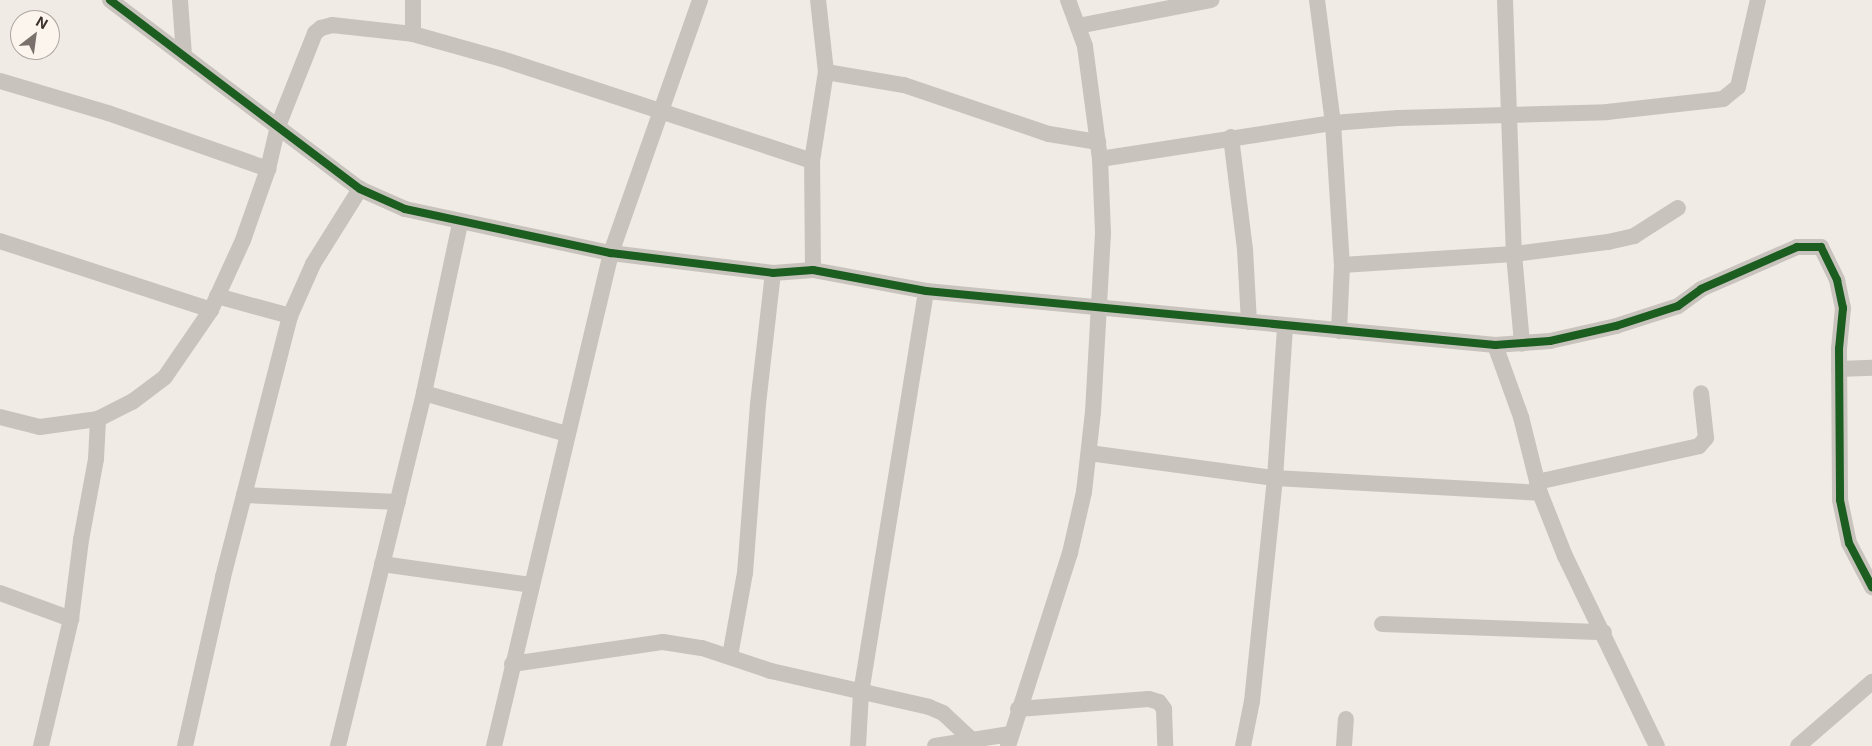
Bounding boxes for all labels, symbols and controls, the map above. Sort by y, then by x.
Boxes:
north arrow [10,10,60,60]
text: N [33,12,51,32]

